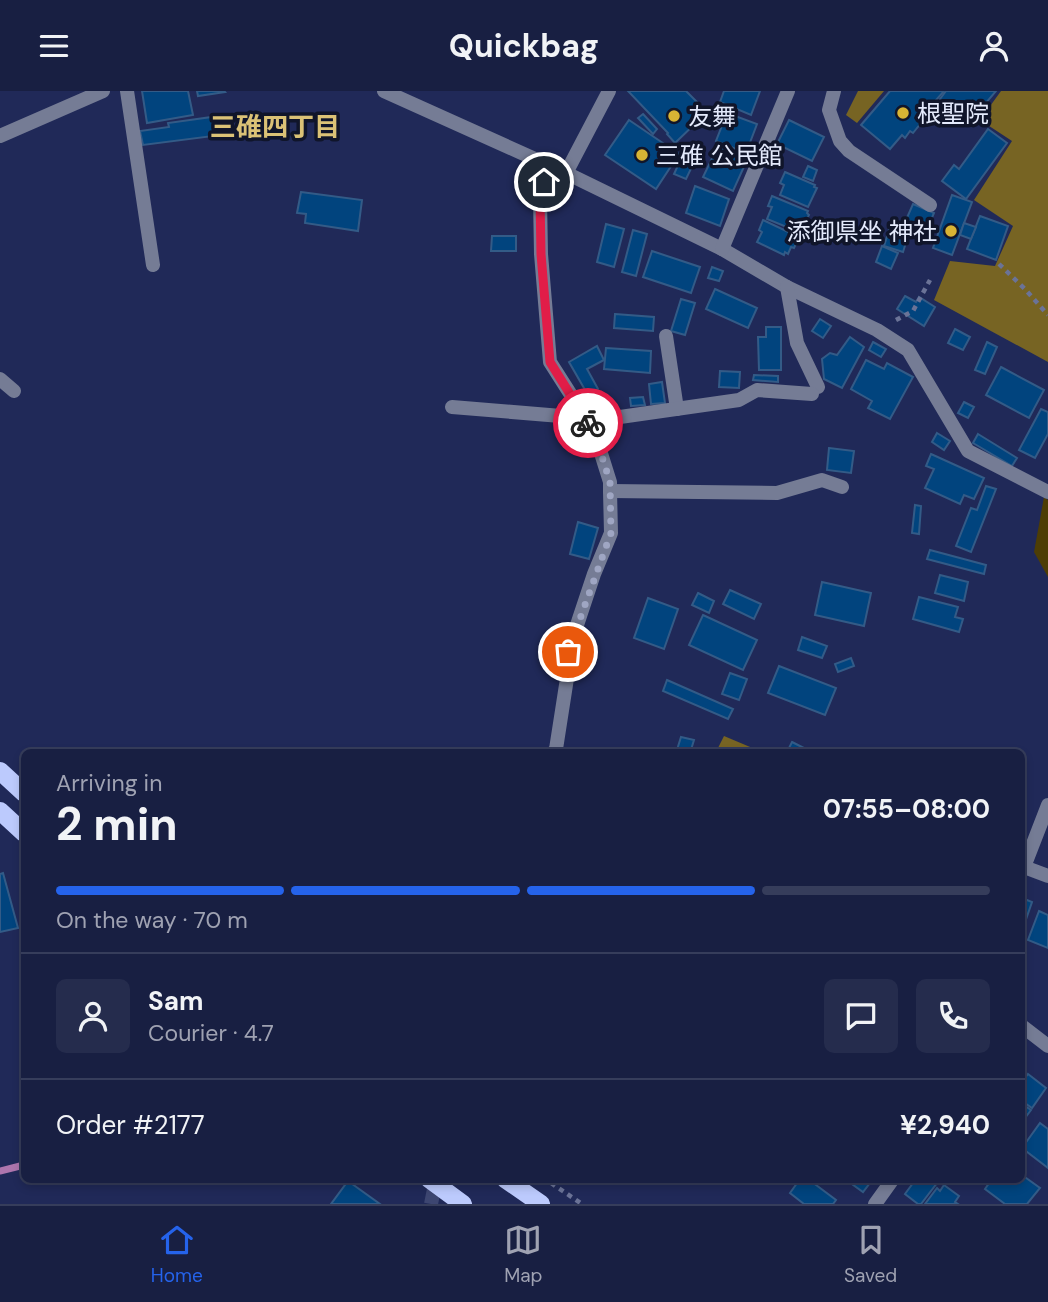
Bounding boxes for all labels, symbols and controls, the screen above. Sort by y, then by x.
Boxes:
text: Quickbag [449,25,599,67]
icon: menu [35,27,73,65]
icon: person [975,27,1013,65]
place label: 根聖院 [917,98,989,129]
place label: 友舞 [688,101,736,132]
marker: 根聖院 [895,105,911,121]
marker: 友舞 [666,108,682,124]
district label: 三碓四丁目 [210,110,340,144]
place label: 三碓 公民館 [656,140,782,171]
marker: 三碓 公民館 [634,147,650,163]
pin [514,152,574,212]
icon: home [525,163,563,201]
place label: 添御県坐 神社 [787,216,937,247]
marker: 添御県坐 神社 [943,223,959,239]
courier [553,388,623,458]
icon: bike [569,404,607,442]
pin [538,622,598,682]
icon: bag [549,633,587,671]
text: Arriving in [56,768,162,798]
text: 07:55–08:00 [823,792,990,826]
text: 2 min [56,794,178,854]
text: On the way · 70 m [56,905,248,935]
button: person [56,979,130,1053]
button: chat [824,979,898,1053]
button: phone [916,979,990,1053]
text: Sam [148,984,203,1018]
text: Courier · 4.7 [148,1018,274,1048]
text: Order #2177 [56,1108,205,1142]
text: ¥2,940 [900,1108,990,1142]
tab: Home [151,1221,203,1288]
tab: Map [504,1221,542,1288]
tab: Saved [844,1221,897,1288]

